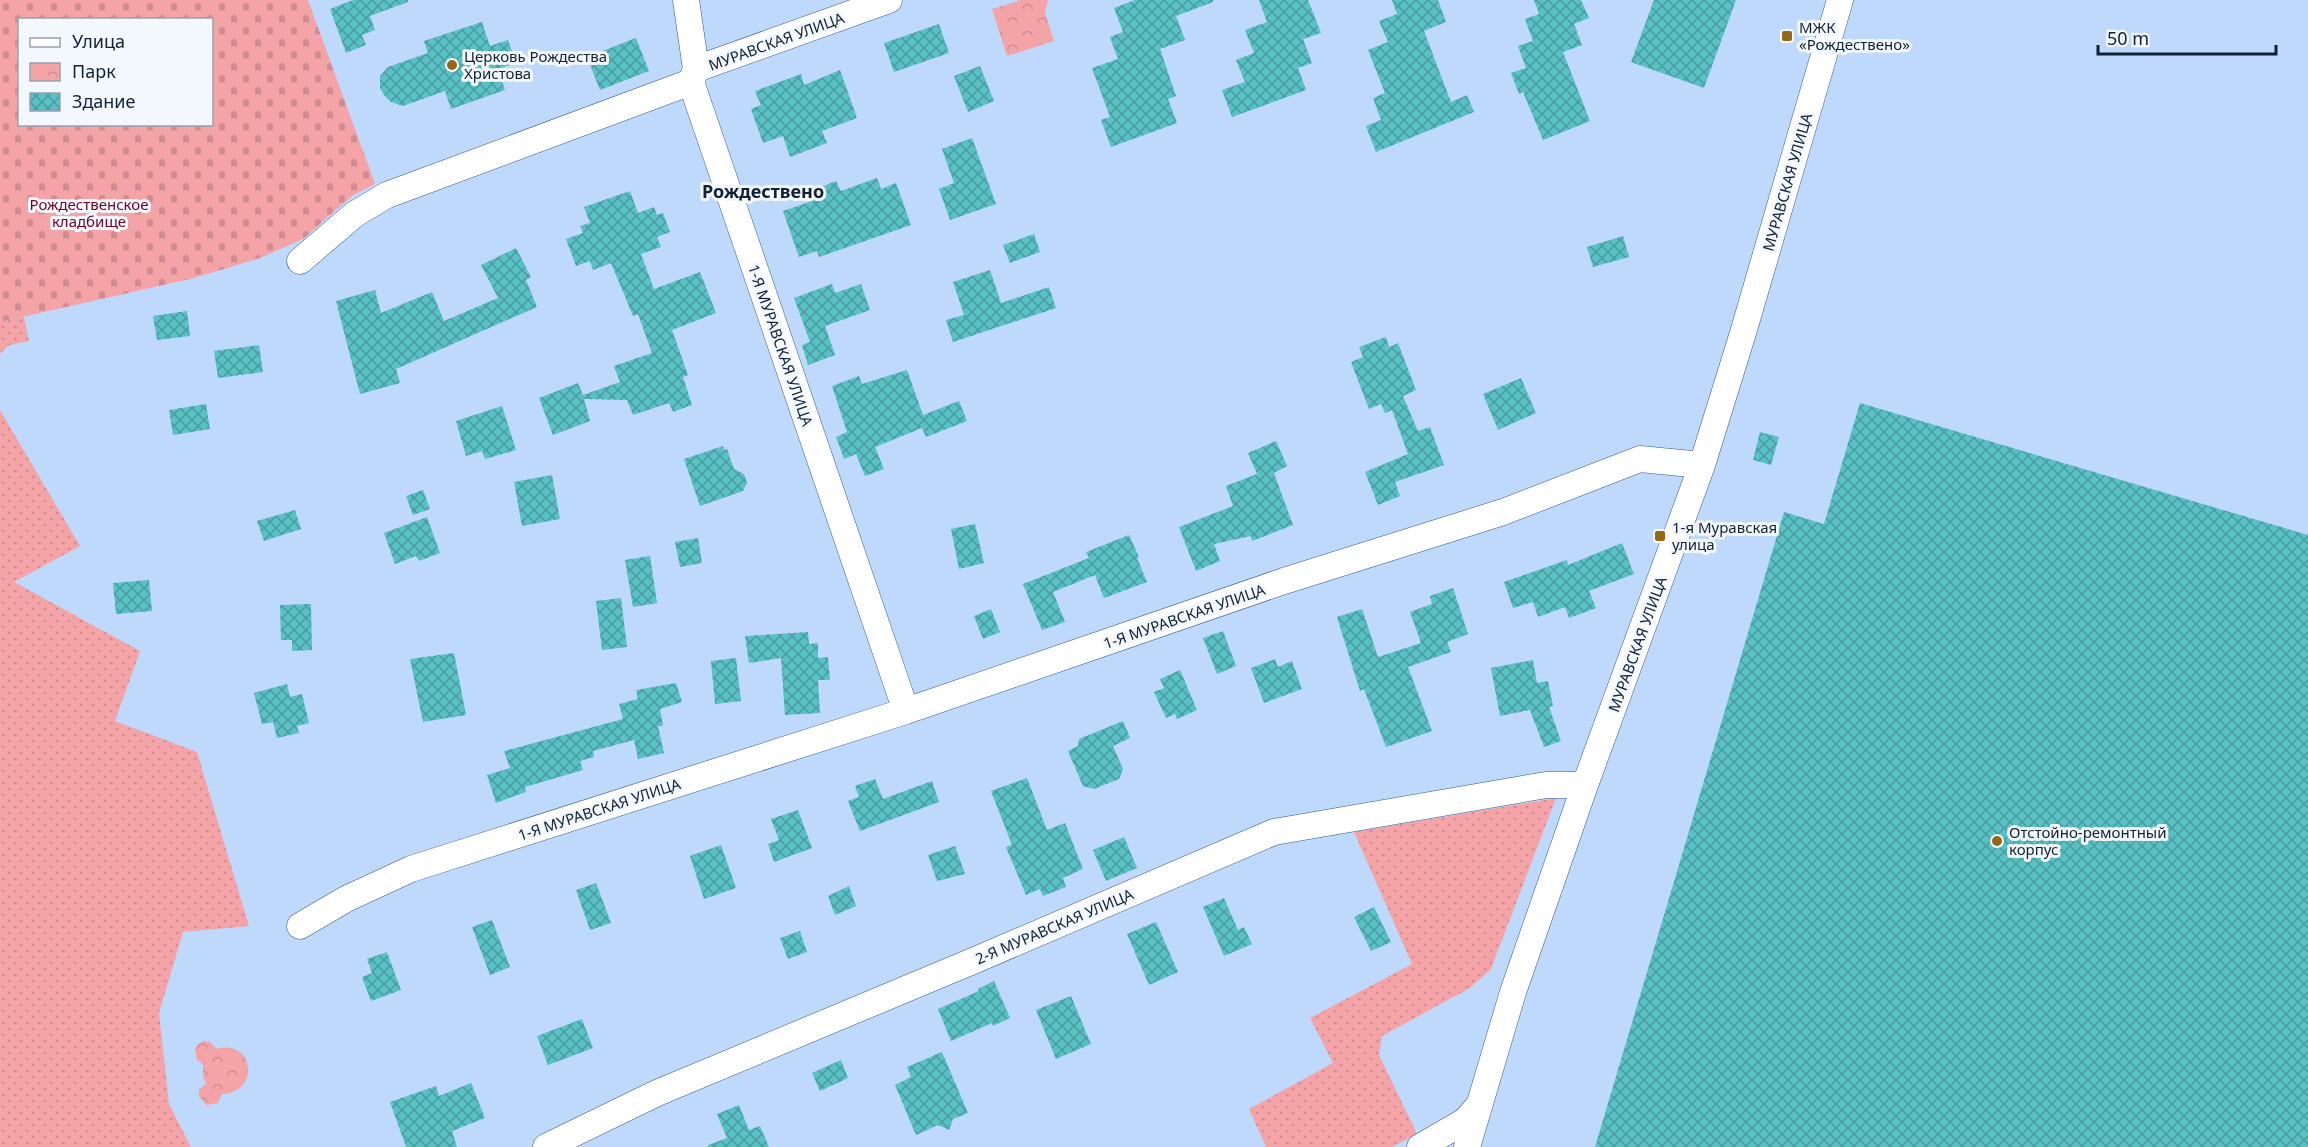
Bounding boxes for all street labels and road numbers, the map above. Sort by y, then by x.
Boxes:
street label: МУРАВСКАЯ УЛИЦА [705,7,847,75]
street label: МУРАВСКАЯ УЛИЦА [1758,110,1816,253]
street label: 1-Я МУРАВСКАЯ УЛИЦА [744,261,818,429]
street label: МУРАВСКАЯ УЛИЦА [1603,573,1671,715]
street label: 1-Я МУРАВСКАЯ УЛИЦА [1100,579,1268,653]
street label: 1-Я МУРАВСКАЯ УЛИЦА [515,773,683,845]
street label: 2-Я МУРАВСКАЯ УЛИЦА [972,883,1136,968]

